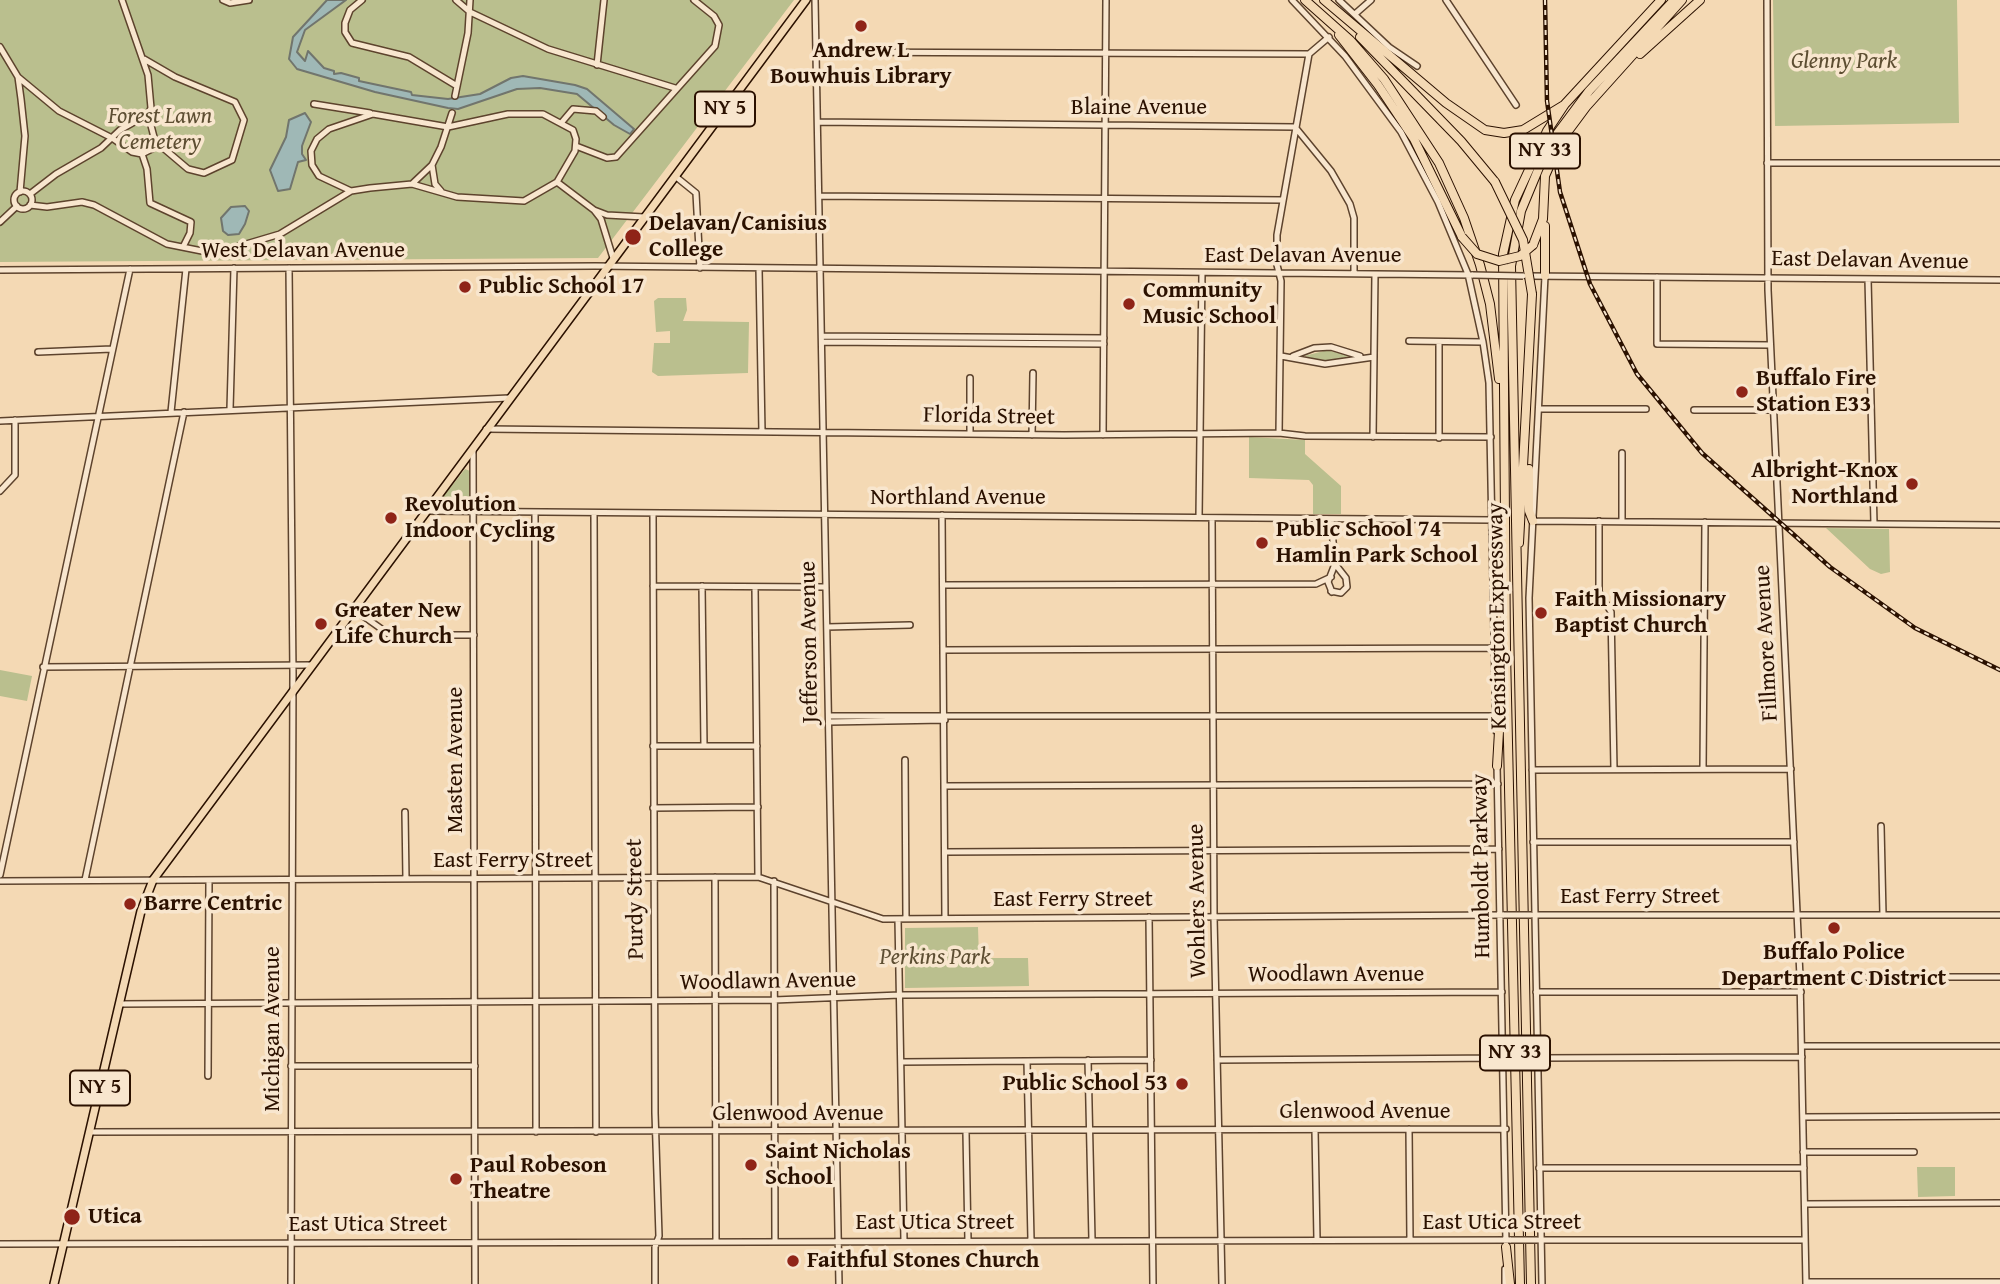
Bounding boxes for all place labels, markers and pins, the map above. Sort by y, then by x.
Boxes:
marker: Andrew L Bouwhuis Library [853,18,869,34]
place label: Andrew L Bouwhuis Library [770,37,952,91]
place label: Delavan/Canisius College [649,210,827,264]
marker: Delavan/Canisius College [623,227,643,247]
place label: Public School 17 [479,273,645,301]
place label: Community Music School [1143,277,1276,331]
marker: Public School 17 [457,279,473,295]
marker: Community Music School [1121,296,1137,312]
place label: Buffalo Fire Station E33 [1756,365,1876,419]
marker: Buffalo Fire Station E33 [1734,384,1750,400]
place label: Albright-Knox Northland [1751,457,1898,511]
marker: Albright-Knox Northland [1904,476,1920,492]
place label: Revolution Indoor Cycling [405,491,555,545]
marker: Revolution Indoor Cycling [383,510,399,526]
place label: Public School 74 Hamlin Park School [1276,516,1478,570]
marker: Public School 74 Hamlin Park School [1254,535,1270,551]
place label: Faith Missionary Baptist Church [1555,586,1726,640]
place label: Greater New Life Church [335,597,461,651]
marker: Faith Missionary Baptist Church [1533,605,1549,621]
marker: Greater New Life Church [313,616,329,632]
place label: Barre Centric [144,890,282,918]
marker: Barre Centric [122,896,138,912]
marker: Buffalo Police Department C District [1826,920,1842,936]
place label: Buffalo Police Department C District [1722,939,1946,993]
place label: Public School 53 [1002,1070,1168,1098]
marker: Public School 53 [1174,1076,1190,1092]
place label: Saint Nicholas School [765,1138,911,1192]
place label: Paul Robeson Theatre [470,1152,607,1206]
marker: Saint Nicholas School [743,1157,759,1173]
marker: Paul Robeson Theatre [448,1171,464,1187]
place label: Utica [88,1203,142,1231]
marker: Utica [62,1207,82,1227]
place label: Faithful Stones Church [807,1247,1039,1275]
marker: Faithful Stones Church [785,1253,801,1269]

